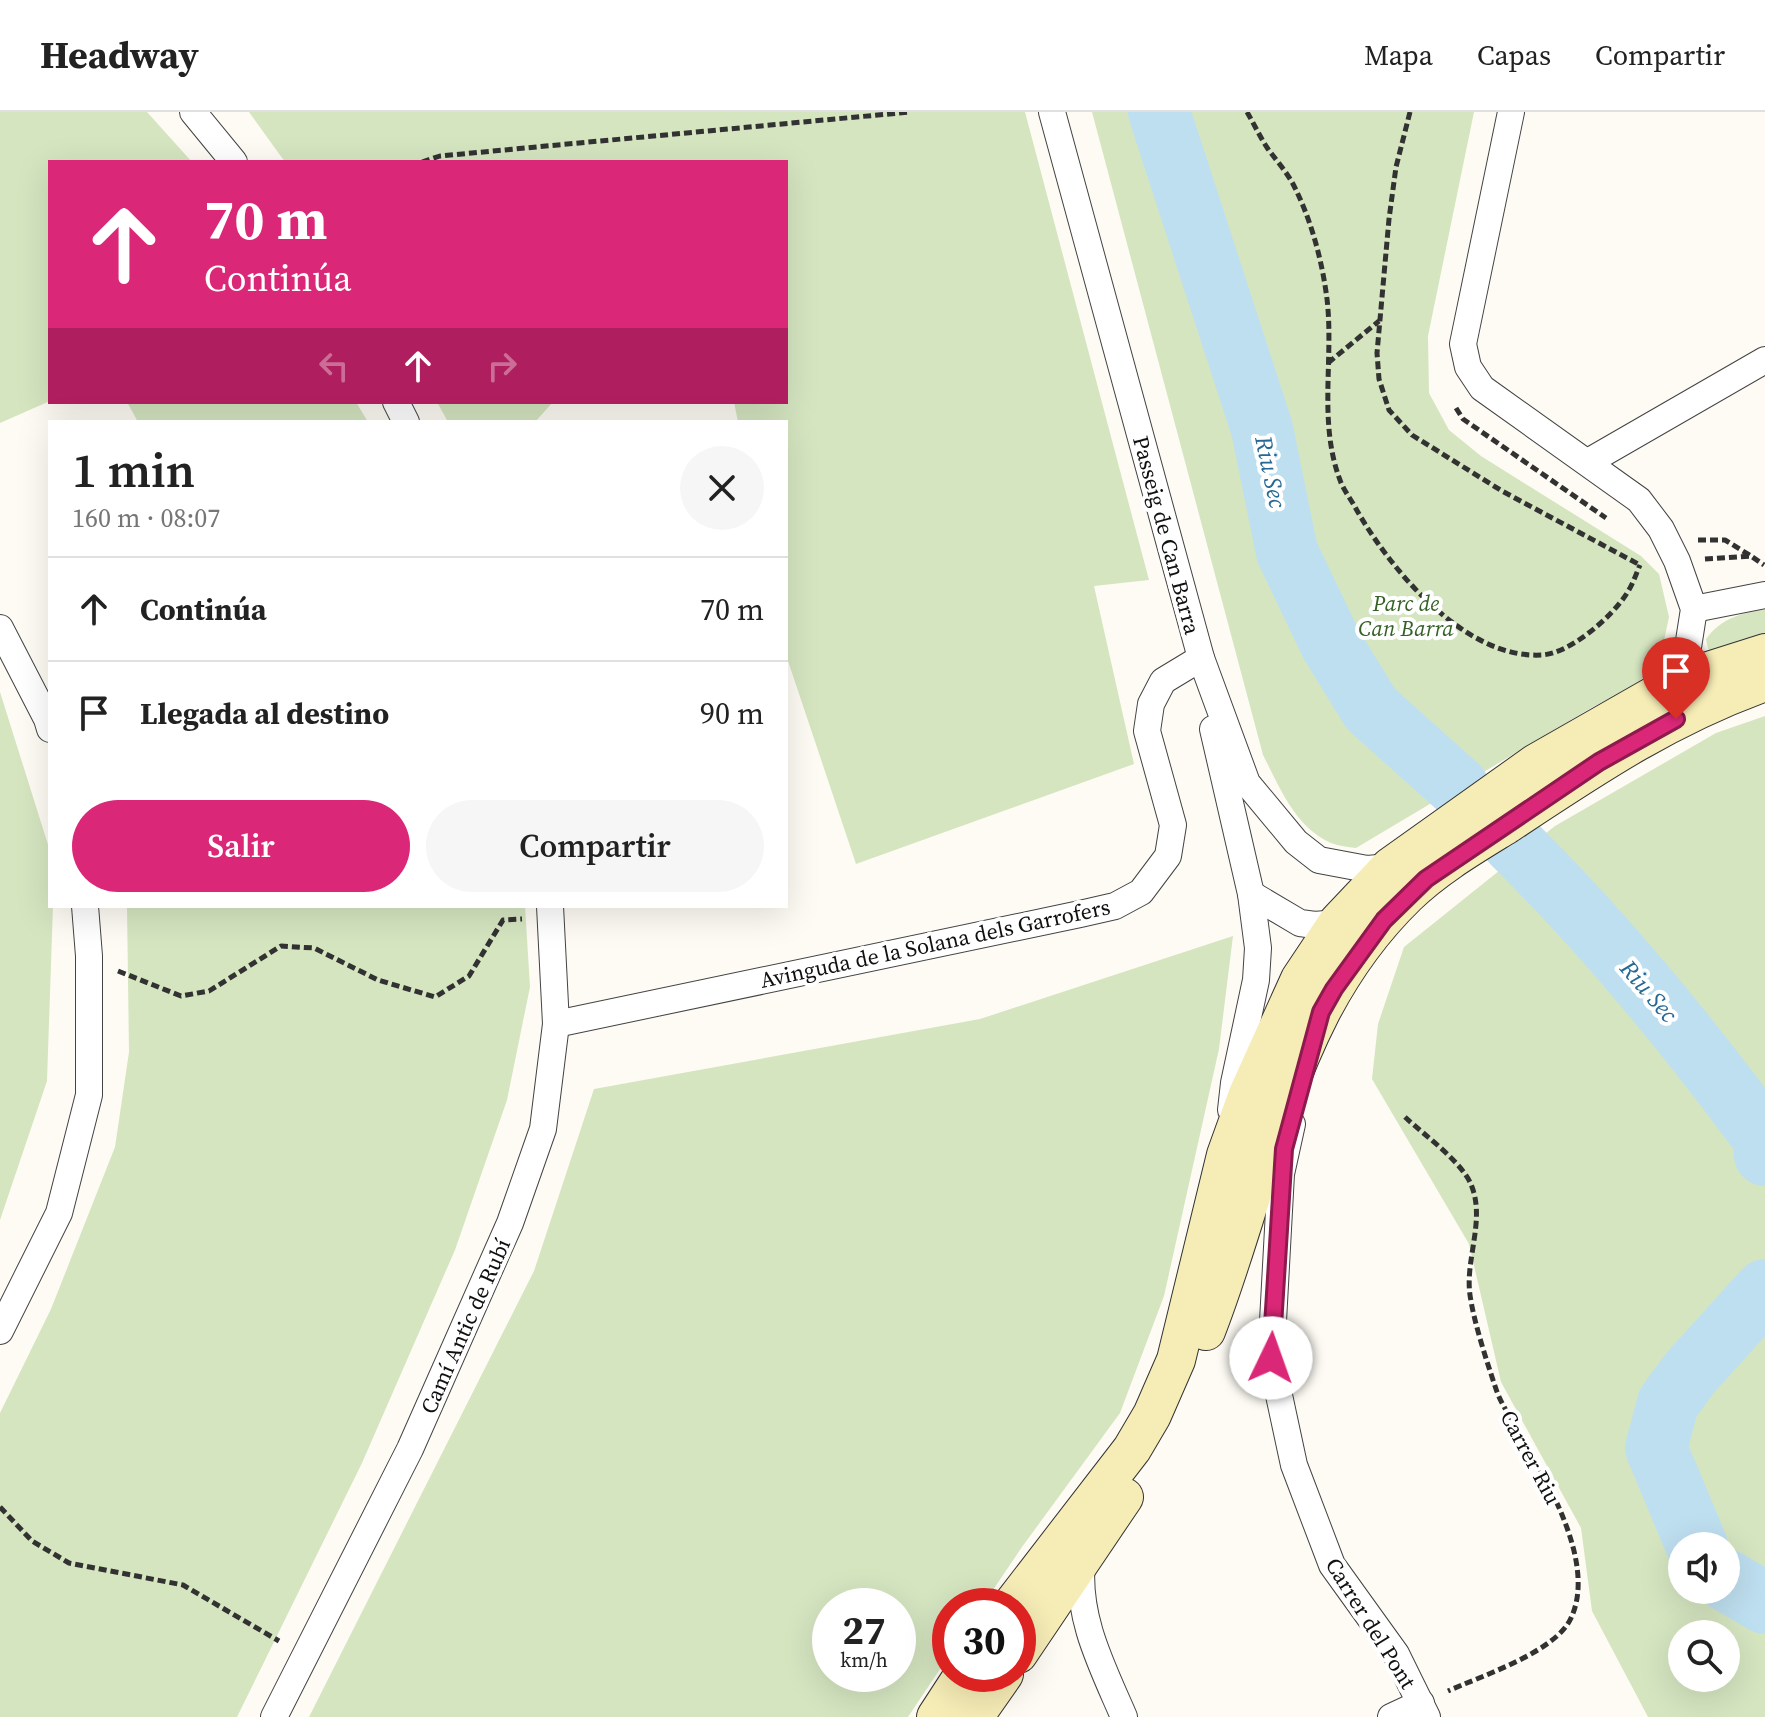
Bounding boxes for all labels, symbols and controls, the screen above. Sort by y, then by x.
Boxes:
text: Headway [40,29,199,81]
text: Mapa [1364,36,1433,74]
text: Capas [1477,36,1551,74]
text: Compartir [1595,36,1725,74]
text: 70 m [204,181,327,258]
icon: ahead [72,192,176,296]
text: Continúa [204,254,352,303]
icon: left [312,344,356,388]
icon: ahead [396,344,440,388]
icon: right [480,344,524,388]
street label: Passeig de Can Barra [1126,432,1208,638]
water label: Riu Sec [1247,432,1295,511]
text: 1 min [72,437,195,503]
button: close [680,446,764,530]
text: 160 m · 08:07 [72,500,220,536]
icon: ahead [72,587,116,631]
park label: Parc de Can Barra [1358,588,1454,643]
text: Continúa [140,589,267,630]
text: 70 m [700,589,764,630]
pin [1642,637,1710,719]
icon: arrive [1654,649,1698,693]
icon: arrive [72,691,116,735]
text: Llegada al destino [140,693,389,734]
text: 90 m [700,693,764,734]
button: Salir [72,800,410,892]
button: Compartir [426,800,764,892]
street label: Avinguda de la Solana dels Garrofers [757,891,1113,995]
water label: Riu Sec [1612,952,1686,1030]
street label: Camí Antic de Rubí [413,1234,517,1418]
position arrow [1229,1316,1313,1400]
street label: Carrer Riu [1494,1405,1568,1510]
map controls [1668,1532,1740,1692]
button: sound [1668,1532,1740,1604]
street label: Carrer del Pont [1319,1552,1424,1695]
speed limit sign: 30 [932,1588,1036,1692]
text: 27 [842,1603,886,1657]
button: search [1668,1620,1740,1692]
text: km/h [840,1646,888,1674]

